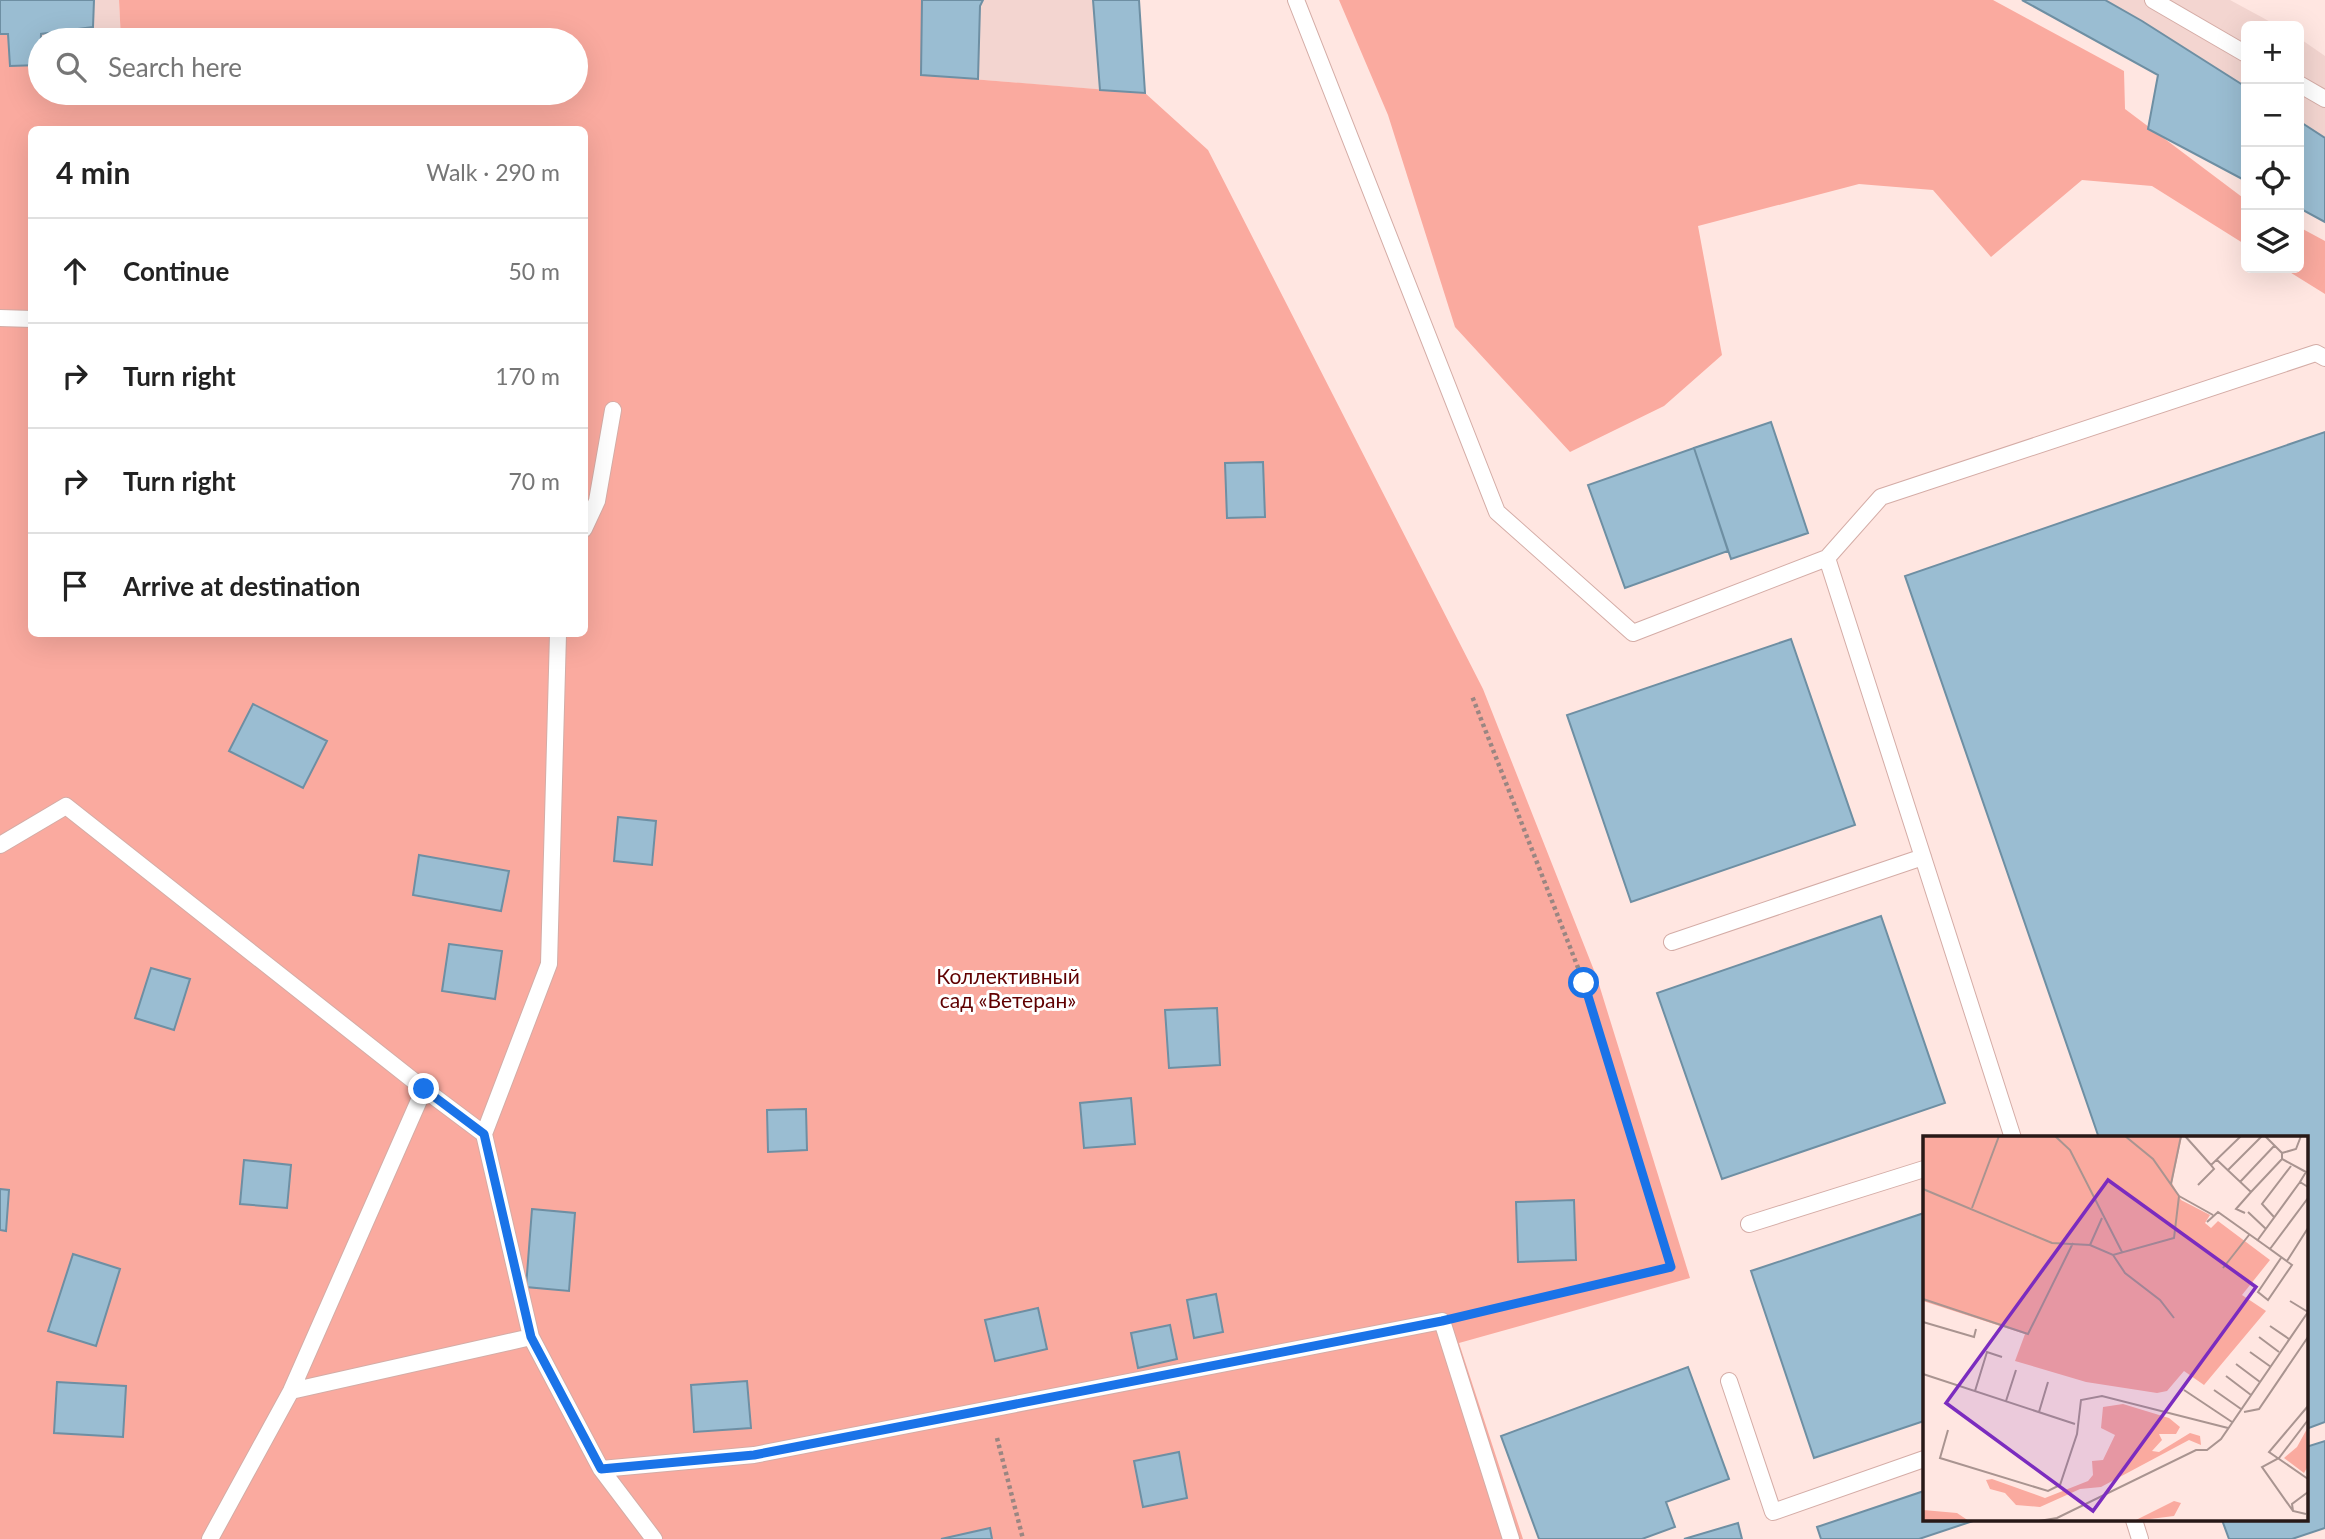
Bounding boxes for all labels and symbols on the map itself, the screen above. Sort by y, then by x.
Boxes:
park label: Коллективный сад «Ветеран» [936,963,1080,1012]
route start [1568,967,1599,998]
route end [408,1073,439,1104]
inset map [1923,1136,2308,1522]

